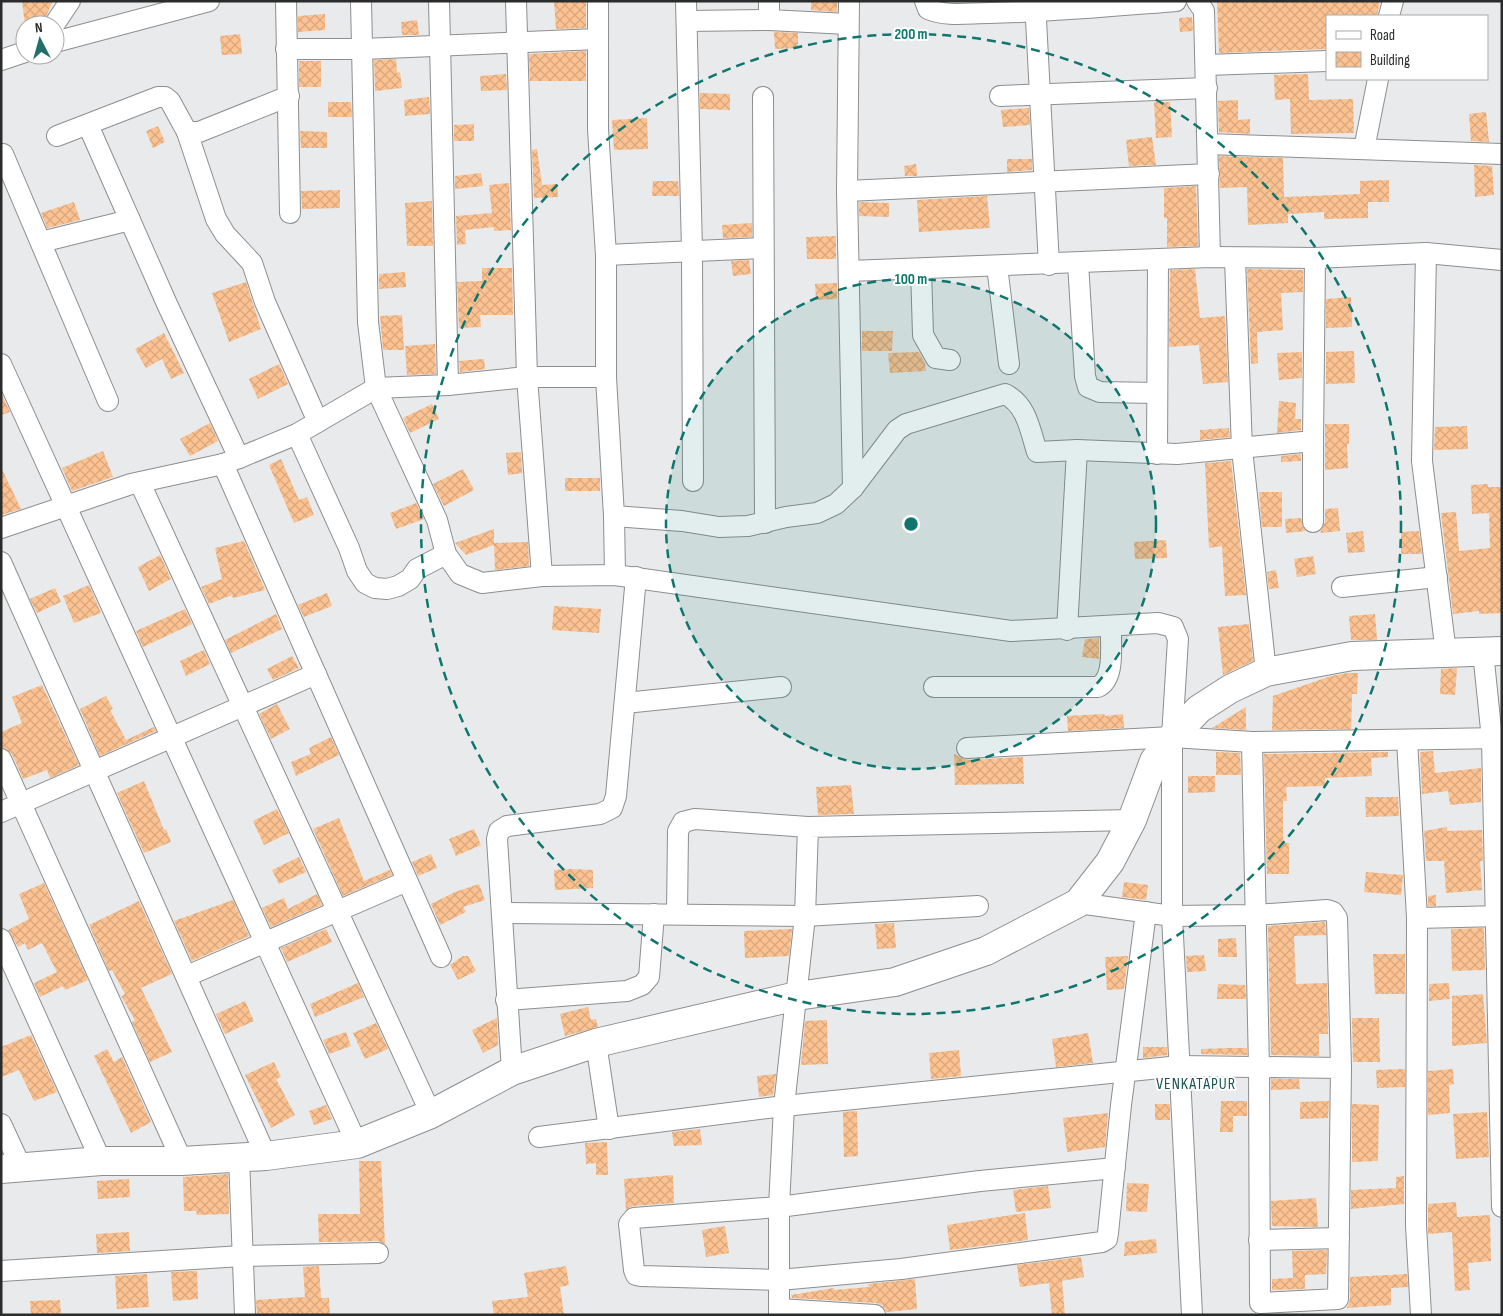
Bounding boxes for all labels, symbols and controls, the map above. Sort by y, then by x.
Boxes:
north arrow [15,15,65,65]
legend [1326,15,1488,80]
text: N [34,19,43,36]
text: 200 m [894,25,928,44]
text: Road [1370,26,1395,45]
text: Building [1370,51,1410,70]
text: 100 m [895,270,927,289]
centre of rings [902,515,920,533]
district label: VENKATAPUR [1156,1075,1236,1094]

